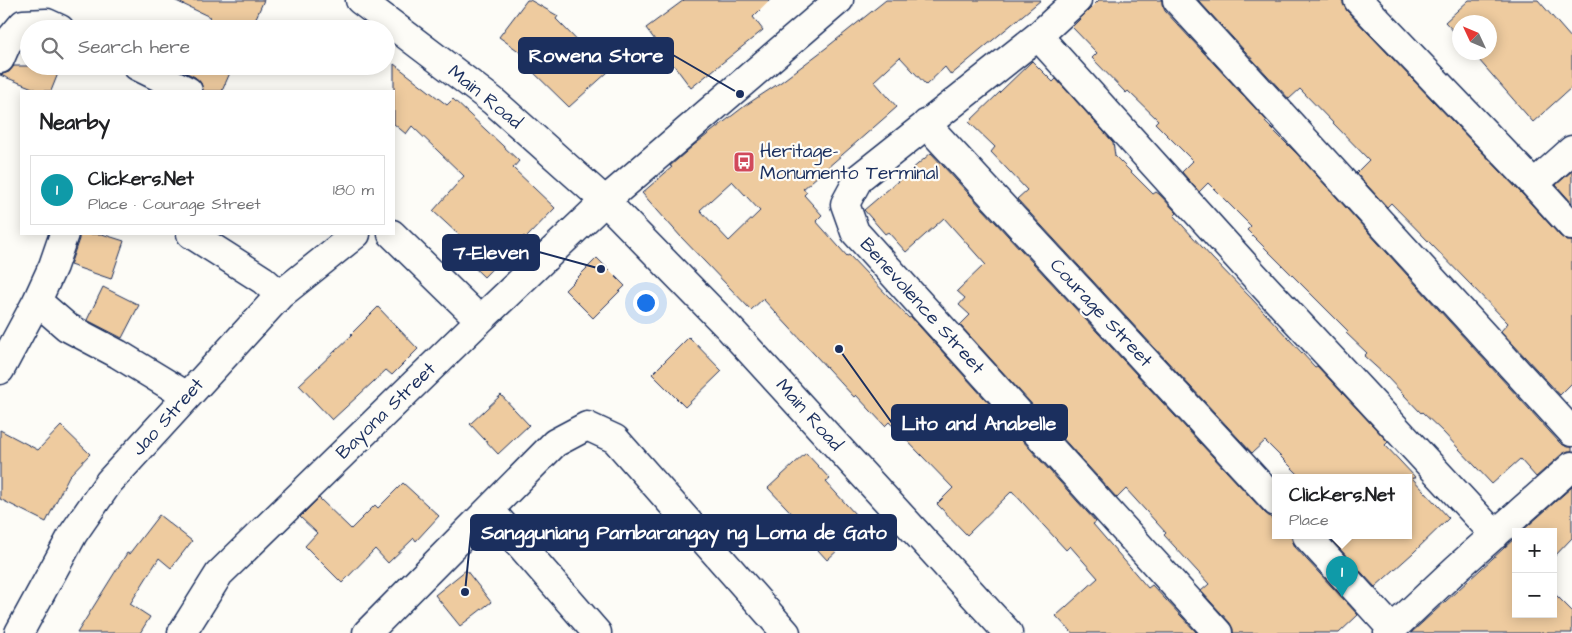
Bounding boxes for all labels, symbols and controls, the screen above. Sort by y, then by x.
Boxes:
north arrow [1452,15,1497,60]
search box [20,20,395,75]
icon: search [38,34,66,62]
text: Search here [78,34,190,61]
callout: Rowena Store [519,38,673,73]
text: Rowena Store [529,42,664,70]
street label: Main Road [442,58,528,136]
text: Nearby [40,108,110,137]
place label: Heritage- Monumento Terminal [760,138,939,187]
bus stop icon: Heritage- Monumento Terminal [732,150,756,174]
text: Clickers.Net [88,166,194,193]
text: 1 [56,179,58,201]
text: 180 m [333,179,374,201]
text: Place · Courage Street [88,193,261,215]
street label: Benevolence Street [853,232,991,380]
callout: 7-Eleven [443,235,539,270]
text: 7-Eleven [452,239,529,267]
street label: Courage Street [1043,253,1159,374]
your location [633,290,659,316]
street label: Bayona Street [330,356,443,466]
street label: Jao Street [126,372,211,462]
street label: Main Road [769,373,849,457]
callout: Lito and Anabelle [892,405,1067,440]
text: Lito and Anabelle [902,410,1057,438]
popup [1272,474,1412,539]
text: Clickers.Net [1289,482,1395,509]
text: Place [1289,509,1329,531]
callout: Sangguniang Pambarangay ng Loma de Gato [471,515,896,550]
text: Sangguniang Pambarangay ng Loma de Gato [480,519,888,548]
map controls [1512,528,1557,618]
button: + [1512,528,1557,573]
pin: 1 [1326,556,1358,597]
button: − [1512,573,1557,618]

